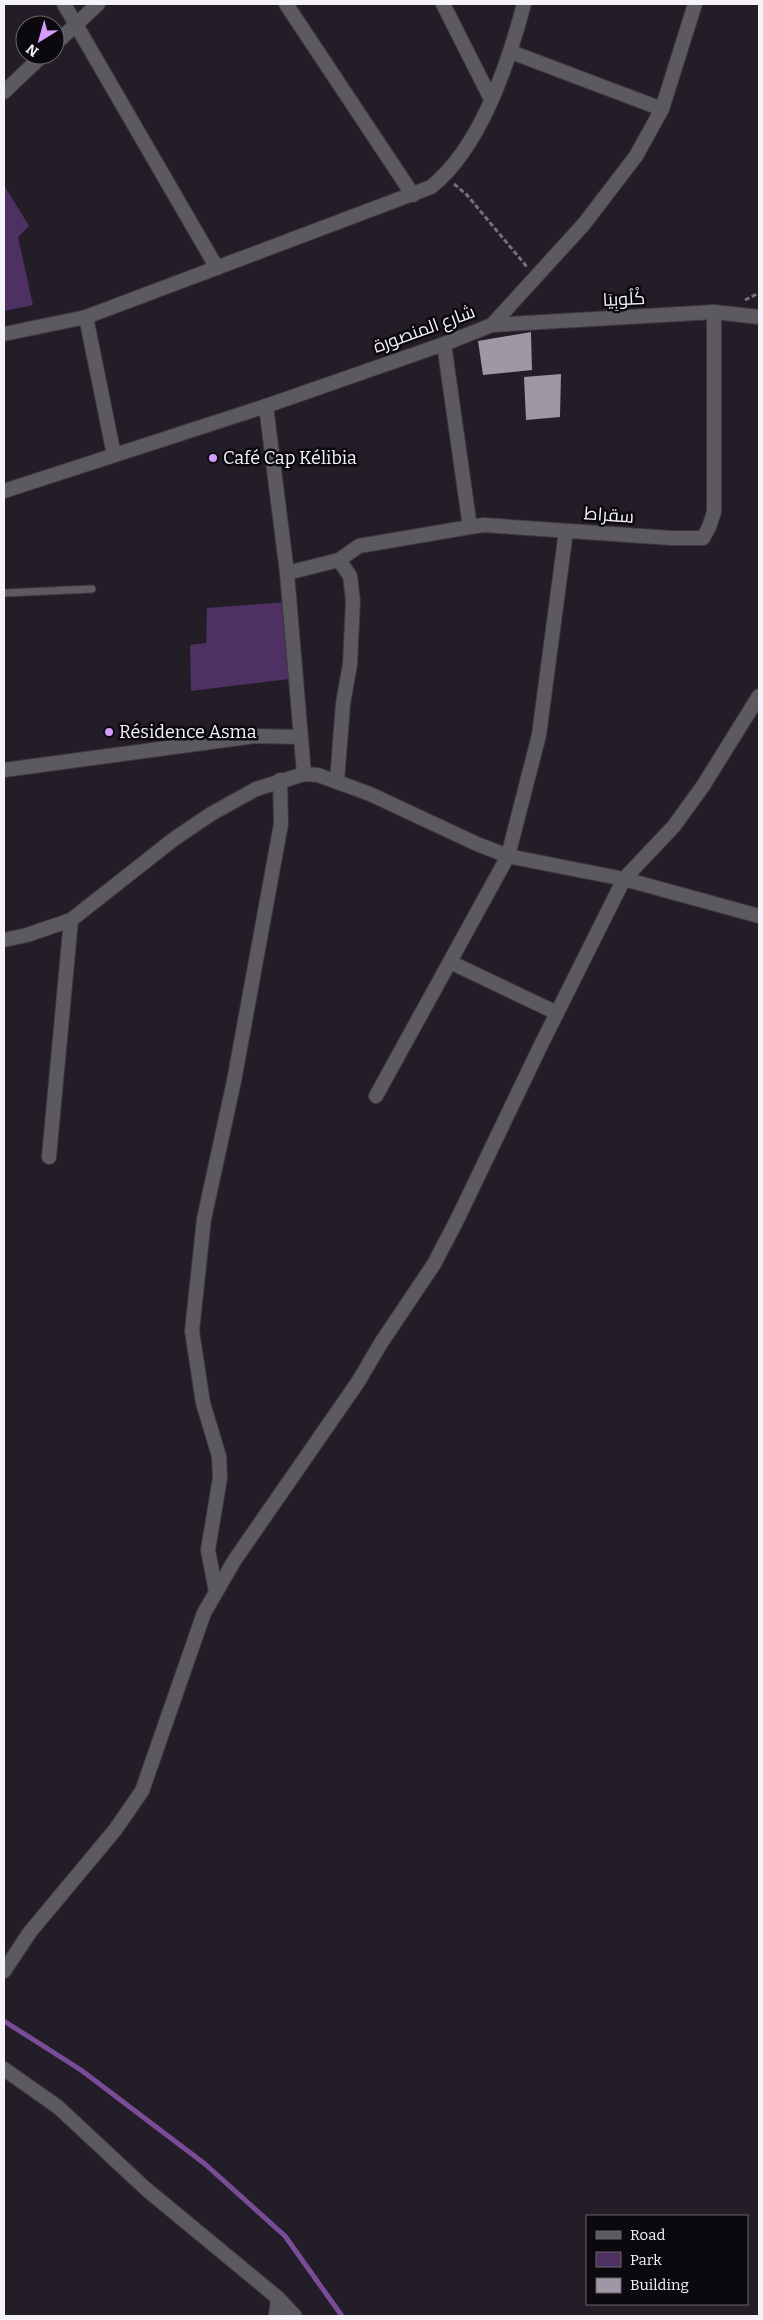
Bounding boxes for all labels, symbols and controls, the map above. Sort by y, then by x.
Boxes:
north arrow [15,15,65,65]
text: N [23,40,42,60]
street label: كْلُوبِيَا [602,286,646,311]
street label: شارع المنصورة [370,300,478,359]
place label: Café Cap Kélibia [223,447,357,469]
marker: Café Cap Kélibia [207,452,219,464]
street label: سقراط [583,502,635,528]
place label: Résidence Asma [119,721,257,743]
marker: Résidence Asma [103,726,115,738]
legend [586,2215,748,2305]
text: Road [630,2226,665,2244]
text: Park [630,2251,662,2269]
text: Building [630,2276,689,2294]

